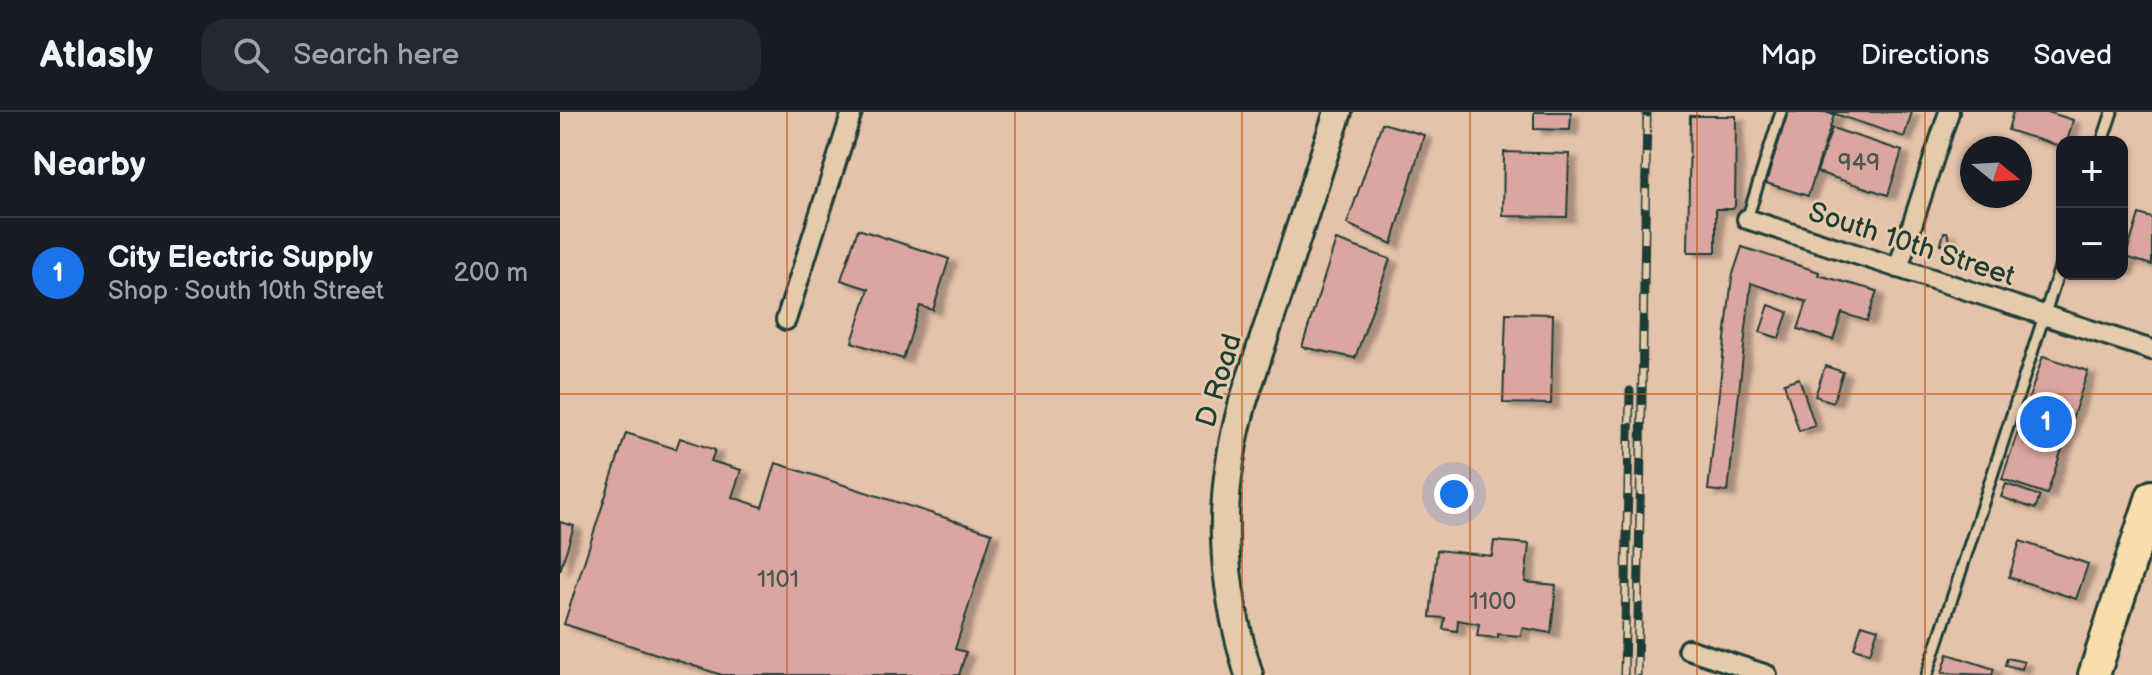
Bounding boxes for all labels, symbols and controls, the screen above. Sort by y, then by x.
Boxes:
search box [201,19,761,91]
text: Atlasly [40,33,153,78]
icon: search [229,33,273,77]
text: Search here [293,37,459,73]
text: Map [1760,39,1817,72]
text: Directions [1861,39,1989,72]
text: Saved [2033,39,2112,72]
north arrow [1960,136,2032,208]
map controls [2056,136,2128,280]
button: + [2056,136,2128,208]
text: Nearby [32,144,146,185]
house number: 949 [1838,148,1880,177]
street label: South 10th Street [1804,196,2019,293]
button: − [2056,208,2128,280]
text: City Electric Supply [108,240,373,276]
text: 1 [53,258,63,289]
text: 200 m [454,258,528,289]
text: Shop · South 10th Street [108,276,384,307]
street label: D Road [1190,330,1249,431]
pin: 1 [2020,392,2072,452]
your location [1434,474,1474,514]
house number: 1101 [757,565,799,594]
house number: 1100 [1470,587,1516,616]

